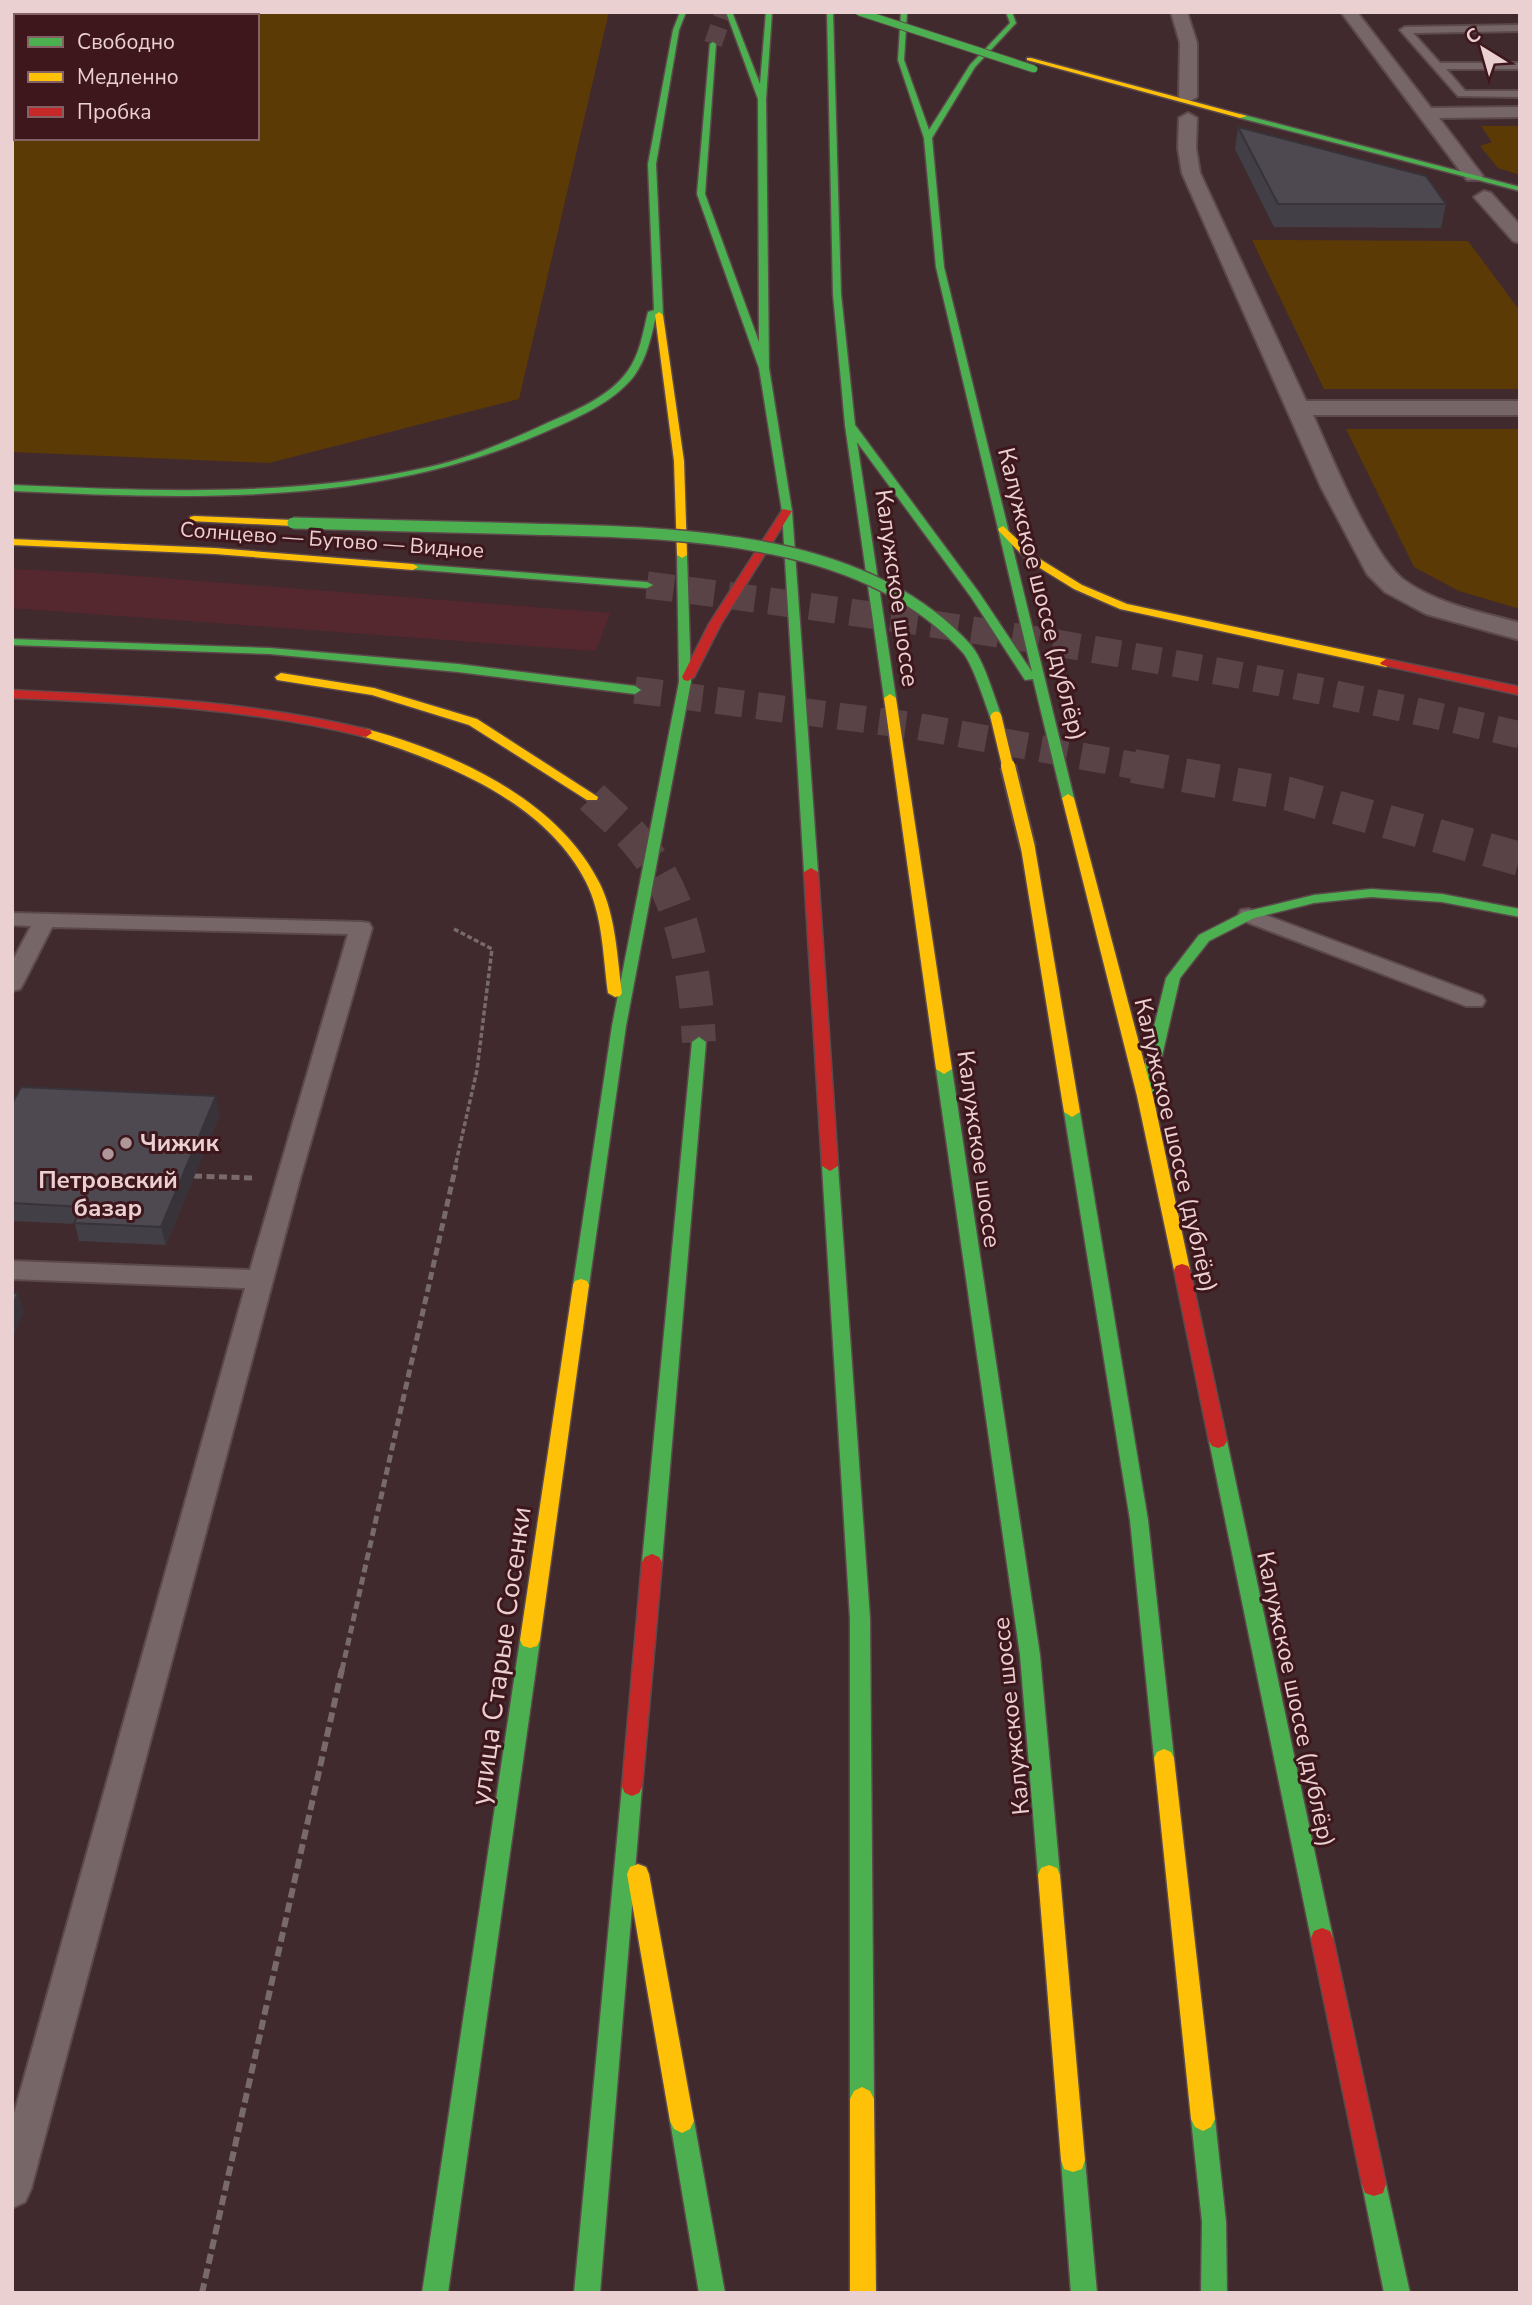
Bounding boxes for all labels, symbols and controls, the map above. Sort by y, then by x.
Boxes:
legend [14,14,259,140]
north arrow [1448,14,1518,84]
text: С [1460,22,1486,50]
text: Свободно [77,28,175,56]
text: Медленно [77,63,179,91]
text: Пробка [77,98,151,126]
street label: Калужское шоссе (дублёр) [990,444,1094,744]
street label: Калужское шоссе [867,487,927,689]
street label: Солнцево — Бутово — Видное [179,515,485,565]
street label: Калужское шоссе (дублёр) [1127,995,1225,1295]
street label: Калужское шоссе [949,1048,1009,1250]
place label: Чижик [140,1127,220,1159]
marker: Чижик [118,1135,134,1151]
marker: Петровский базар [100,1146,116,1162]
place label: Петровский базар [38,1164,178,1224]
street label: улица Старые Сосенки [461,1504,541,1808]
street label: Калужское шоссе (дублёр) [1249,1548,1343,1850]
street label: Калужское шоссе [985,1616,1037,1816]

